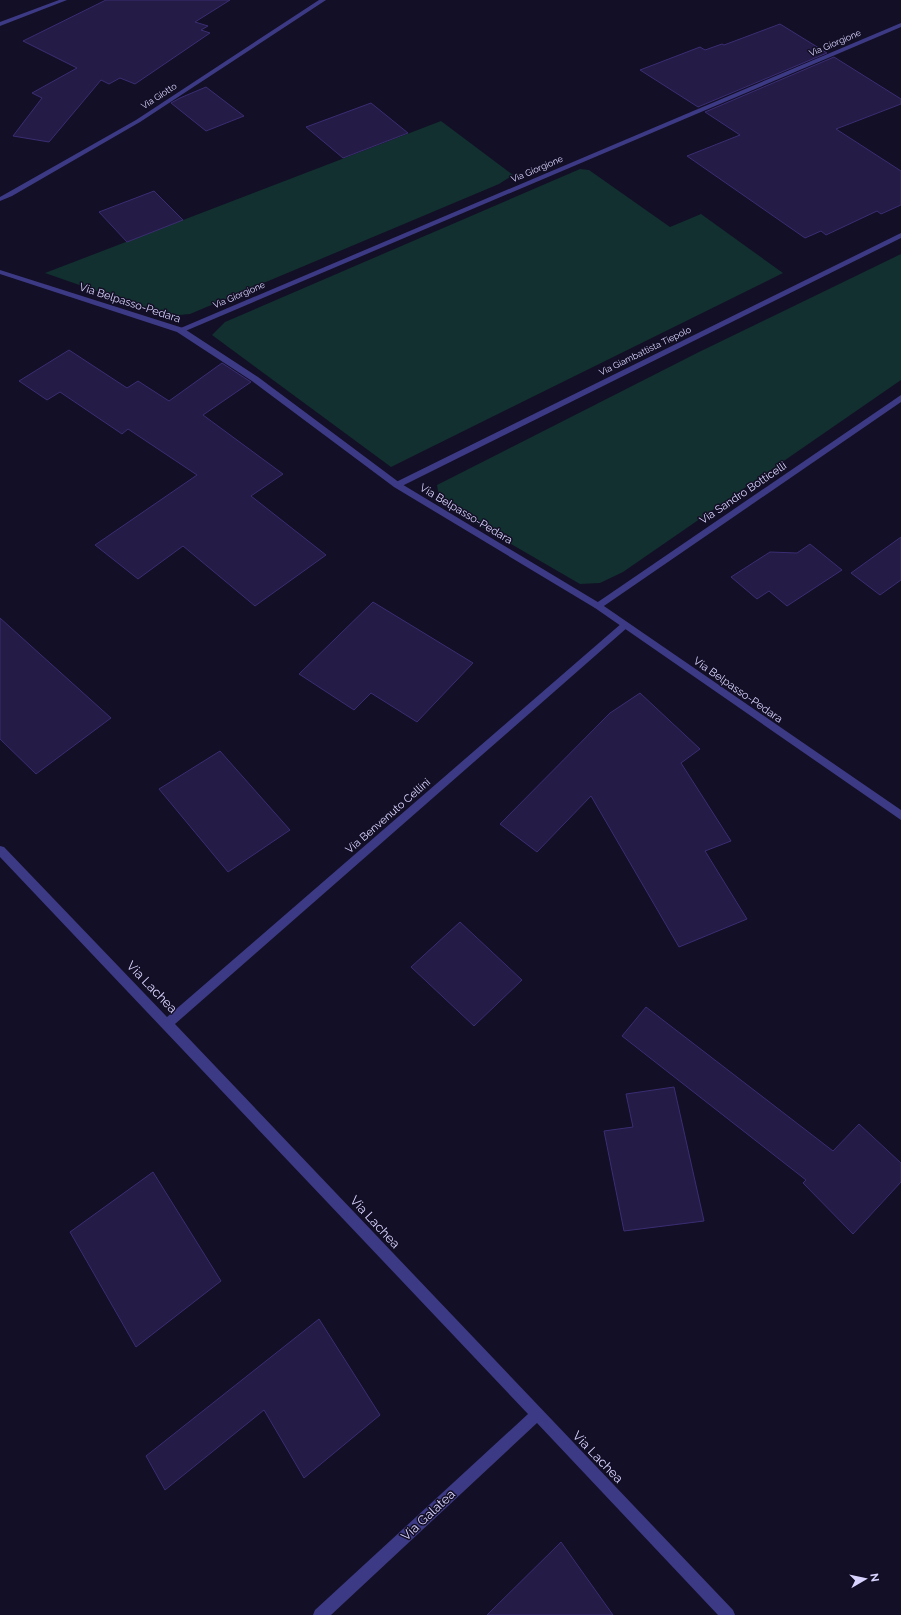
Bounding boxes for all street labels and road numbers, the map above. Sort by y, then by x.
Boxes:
street label: Via Giorgione [808,27,863,58]
street label: Via Giotto [139,81,179,111]
street label: Via Giorgione [510,153,565,184]
street label: Via Giorgione [212,279,267,310]
street label: Via Belpasso-Pedara [78,280,182,326]
street label: Via Giambattista Tiepolo [597,324,693,378]
street label: Via Sandro Botticelli [697,459,789,527]
street label: Via Belpasso-Pedara [417,481,515,547]
street label: Via Belpasso-Pedara [691,654,785,726]
street label: Via Benvenuto Cellini [343,776,433,856]
street label: Via Lachea [124,958,180,1016]
street label: Via Lachea [347,1193,403,1251]
street label: Via Lachea [570,1428,626,1486]
street label: Via Galatea [398,1486,458,1544]

